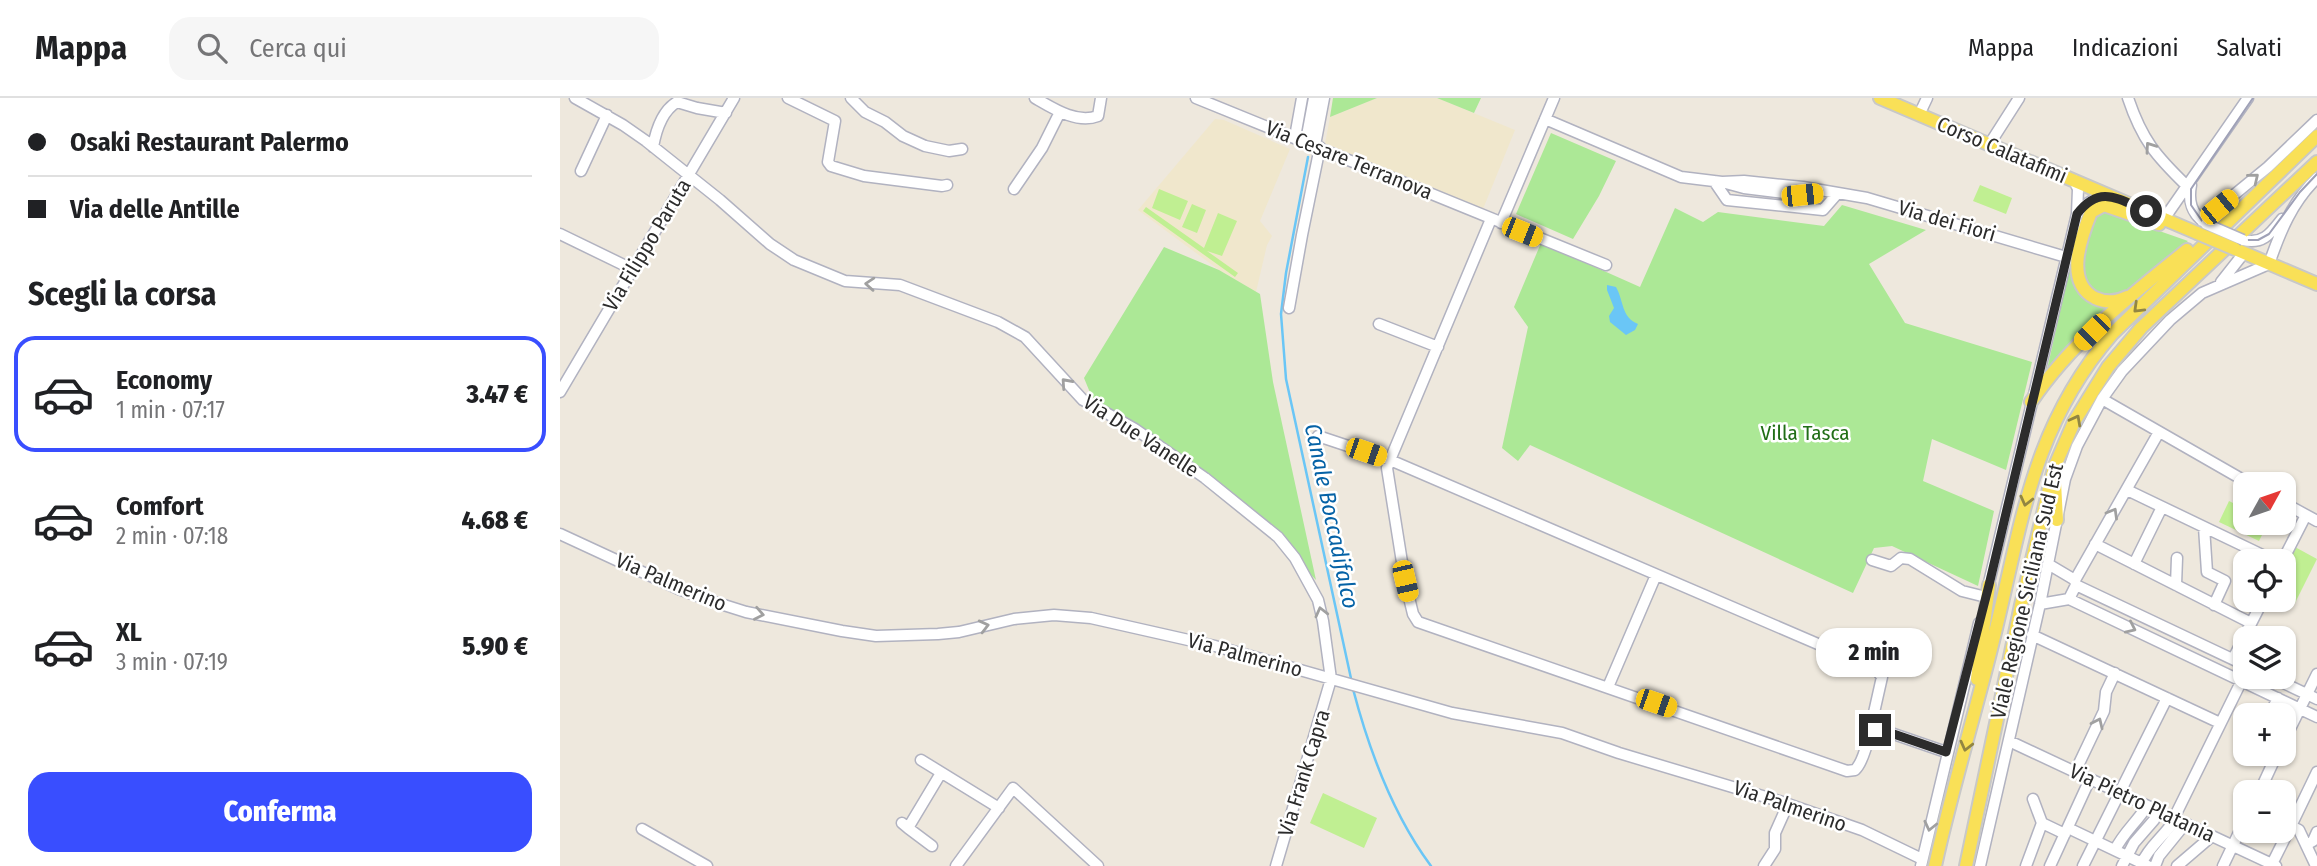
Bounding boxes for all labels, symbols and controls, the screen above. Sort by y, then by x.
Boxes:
search box [169,17,659,80]
text: Mappa [35,28,127,68]
icon: search [193,29,231,67]
text: Cerca qui [249,33,347,64]
text: Mappa [1968,34,2034,62]
text: Indicazioni [2072,34,2178,62]
text: Salvati [2216,34,2282,62]
street label: Corso Calatafimi [1933,111,2071,189]
street label: Via Cesare Terranova [1262,115,1436,205]
text: Osaki Restaurant Palermo [70,127,349,158]
one-way arrow [2145,141,2158,154]
street label: Via Filippo Paruta [597,174,697,316]
one-way arrow [2246,174,2259,186]
car [1781,182,1824,208]
car [2197,186,2242,228]
text: Via delle Antille [70,194,240,225]
street label: Via dei Fiori [1895,195,1999,247]
route start [2130,195,2162,227]
car [1499,214,1546,250]
text: Scegli la corsa [28,275,216,313]
one-way arrow [864,277,875,292]
one-way arrow [2133,299,2146,312]
car [2070,310,2115,354]
icon: car [32,363,95,426]
text: Economy [116,365,212,396]
one-way arrow [1062,378,1075,391]
text: 3.47 € [466,379,528,410]
street label: Via Due Vanelle [1078,389,1204,483]
text: 1 min · 07:17 [116,396,225,424]
one-way arrow [2068,415,2081,427]
park label: Villa Tasca [1760,420,1850,446]
water label: Canale Boccadifalco [1299,421,1365,611]
car [1343,435,1390,469]
street label: Viale Regione Siciliana Sud Est [1985,461,2069,721]
north arrow [2233,472,2296,536]
map controls [2233,472,2296,843]
icon: car [32,489,95,552]
text: Comfort [116,491,204,522]
one-way arrow [2020,495,2034,507]
text: 4.68 € [462,505,528,536]
one-way arrow [2105,508,2118,521]
text: 2 min · 07:18 [116,522,228,550]
street label: Via Palmerino [612,547,730,617]
button: locate [2233,549,2296,612]
car [1391,558,1420,604]
one-way arrow [753,606,765,621]
one-way arrow [1315,606,1329,618]
icon: car [32,615,95,678]
text: XL [116,617,142,648]
one-way arrow [978,620,990,634]
one-way arrow [2124,620,2136,634]
button: layers [2233,626,2296,689]
street label: Via Palmerino [1185,627,1305,683]
callout: 2 min [1817,628,1933,678]
text: 5.90 € [462,631,528,662]
text: 2 min [1849,638,1899,666]
text: 3 min · 07:19 [116,648,228,676]
car [1633,686,1680,720]
button: + [2233,703,2296,766]
street label: Via Frank Capra [1272,706,1336,840]
route end [1859,714,1891,746]
one-way arrow [2090,718,2104,730]
one-way arrow [1959,740,1974,752]
street label: Via Pietro Platania [2065,758,2219,848]
button: Conferma [28,772,532,852]
street label: Via Palmerino [1730,775,1850,837]
button: − [2233,780,2296,843]
one-way arrow [1923,820,1938,832]

